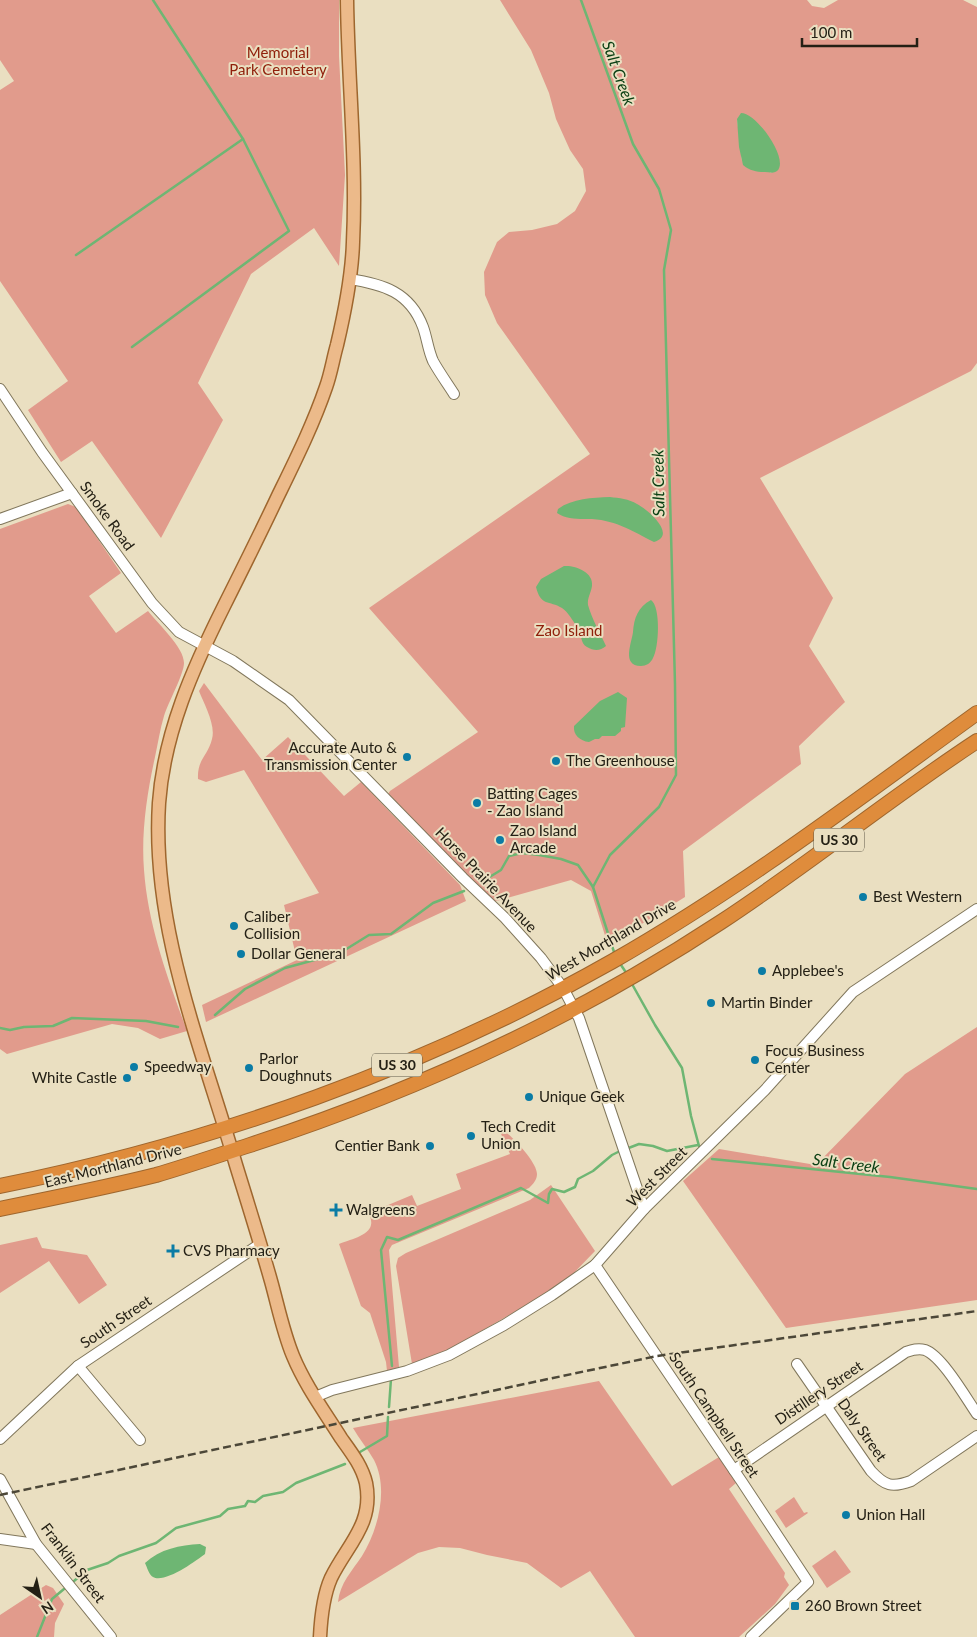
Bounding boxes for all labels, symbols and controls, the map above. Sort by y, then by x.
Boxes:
scale bar [802,15,917,47]
text: 100 m [810,23,852,41]
water label: Salt Creek [599,38,640,108]
park label: Memorial Park Cemetery [229,43,327,78]
water label: Salt Creek [647,449,668,517]
street label: Smoke Road [77,477,139,553]
park label: Zao Island [535,621,603,639]
place label: Accurate Auto & Transmission Center [264,738,398,773]
marker: Accurate Auto & Transmission Center [401,751,413,763]
place label: The Greenhouse [566,751,675,769]
marker: The Greenhouse [550,755,562,767]
place label: Batting Cages - Zao Island [487,784,577,819]
marker: Batting Cages - Zao Island [471,797,483,809]
place label: Zao Island Arcade [510,821,577,856]
street label: Horse Prairie Avenue [432,823,541,935]
road number: US 30 [814,828,864,852]
marker: Zao Island Arcade [494,834,506,846]
place label: Best Western [873,887,962,905]
marker: Best Western [857,891,869,903]
street label: West Morthland Drive [542,895,679,984]
place label: Caliber Collision [244,907,300,942]
marker: Caliber Collision [228,920,240,932]
place label: Dollar General [251,944,346,962]
marker: Dollar General [235,948,247,960]
place label: Applebee's [772,961,844,979]
marker: Applebee's [756,965,768,977]
place label: Martin Binder [721,993,813,1011]
marker: Martin Binder [705,997,717,1009]
place label: Focus Business Center [765,1041,864,1076]
place label: Parlor Doughnuts [259,1049,332,1084]
road number: US 30 [372,1054,422,1076]
marker: Focus Business Center [749,1054,761,1066]
place label: Speedway [144,1057,212,1075]
marker: Speedway [128,1061,140,1073]
marker: Parlor Doughnuts [243,1062,255,1074]
place label: White Castle [32,1068,117,1086]
marker: White Castle [121,1072,133,1084]
place label: Unique Geek [539,1087,625,1105]
marker: Unique Geek [523,1091,535,1103]
place label: Tech Credit Union [481,1117,556,1152]
marker: Tech Credit Union [465,1130,477,1142]
place label: Centier Bank [335,1136,420,1154]
street label: East Morthland Drive [42,1139,183,1191]
marker: Centier Bank [424,1140,436,1152]
street label: West Street [622,1142,691,1210]
water label: Salt Creek [812,1149,881,1176]
place label: Walgreens [346,1200,415,1218]
marker: Walgreens [330,1204,342,1216]
place label: CVS Pharmacy [183,1241,280,1259]
marker: CVS Pharmacy [167,1245,179,1257]
street label: South Street [76,1290,155,1352]
street label: South Campbell Street [666,1348,764,1481]
street label: Distillery Street [771,1356,866,1428]
street label: Daly Street [835,1394,891,1465]
place label: Union Hall [856,1505,925,1523]
marker: Union Hall [840,1509,852,1521]
street label: Franklin Street [38,1519,110,1606]
north arrow [15,1572,65,1622]
place label: 260 Brown Street [805,1596,922,1614]
text: N [38,1598,57,1618]
marker: 260 Brown Street [789,1600,801,1612]

